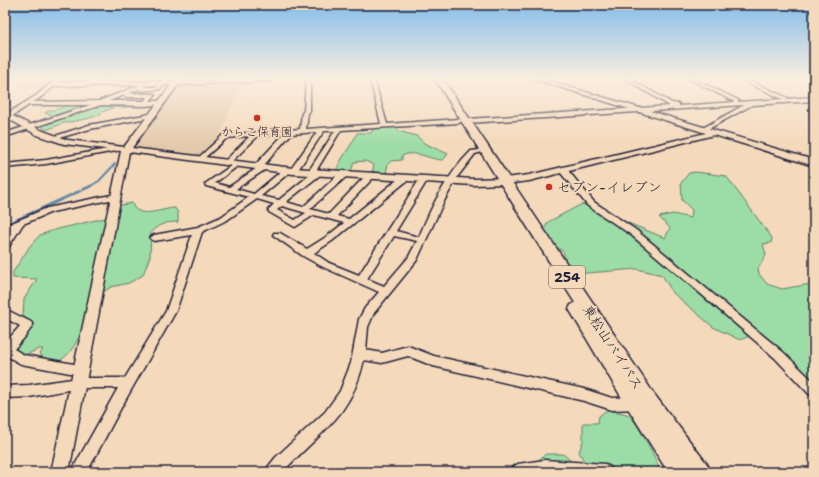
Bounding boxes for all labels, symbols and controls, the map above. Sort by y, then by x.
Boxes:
marker: からこ保育園 [252,113,262,123]
place label: からこ保育園 [221,124,293,140]
place label: セブン-イレブン [557,178,662,196]
marker: セブン-イレブン [544,182,554,192]
road number: 254 [549,266,585,288]
street label: 東松山バイパス [579,301,647,393]

